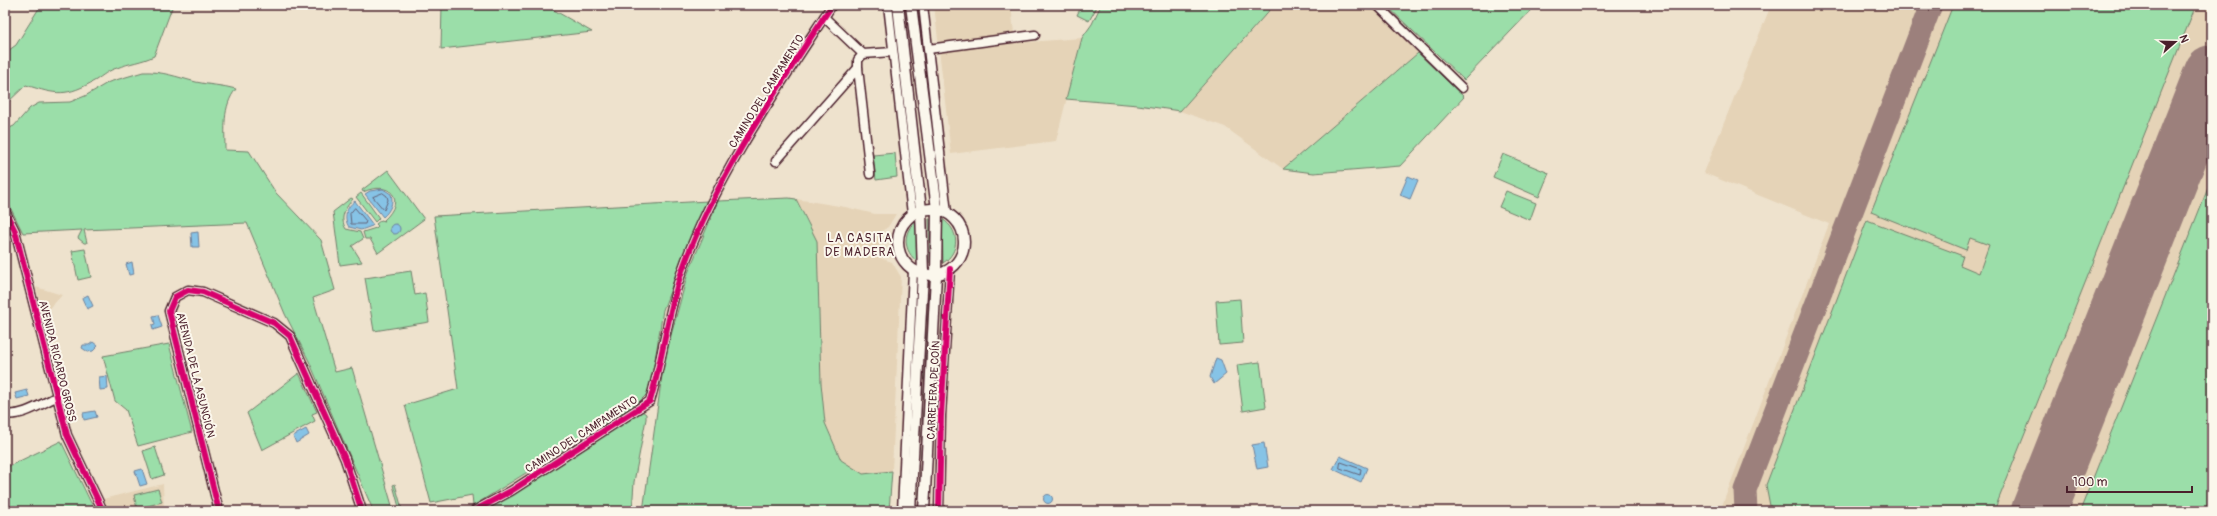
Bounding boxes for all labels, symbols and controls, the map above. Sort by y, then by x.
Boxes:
north arrow [2155,22,2195,62]
street label: CAMINO DEL CAMPAMENTO [726,32,807,150]
text: N [2177,33,2191,45]
district label: LA CASITA DE MADERA [825,231,895,260]
street label: AVENIDA RICARDO GROSS [36,299,79,423]
street label: AVENIDA DE LA ASUNCIÓN [174,311,218,439]
street label: CARRETERA DE COÍN [924,340,943,440]
street label: CAMINO DEL CAMPAMENTO [523,393,640,476]
scale bar [2067,468,2192,494]
text: 100 m [2073,475,2108,490]

